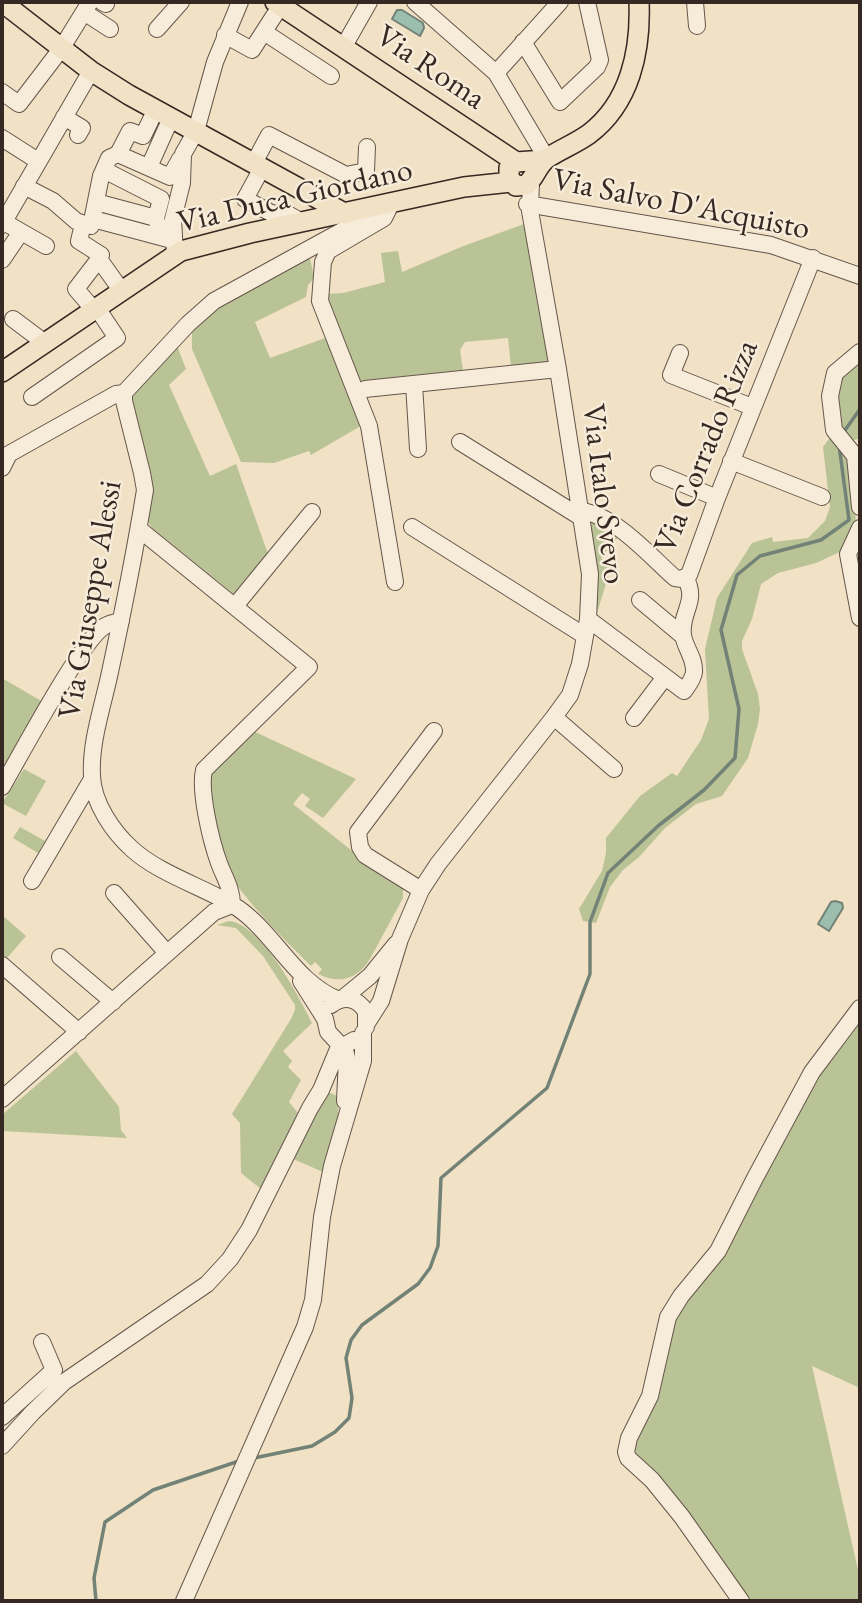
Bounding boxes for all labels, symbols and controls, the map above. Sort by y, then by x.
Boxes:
street label: Via Roma [368,17,492,119]
street label: Via Duca Giordano [174,151,416,243]
street label: Via Salvo D'Acquisto [549,161,813,249]
street label: Via Corrado Rizza [647,335,767,559]
street label: Via Italo Svevo [573,402,633,586]
street label: Via Giuseppe Alessi [51,478,131,722]

